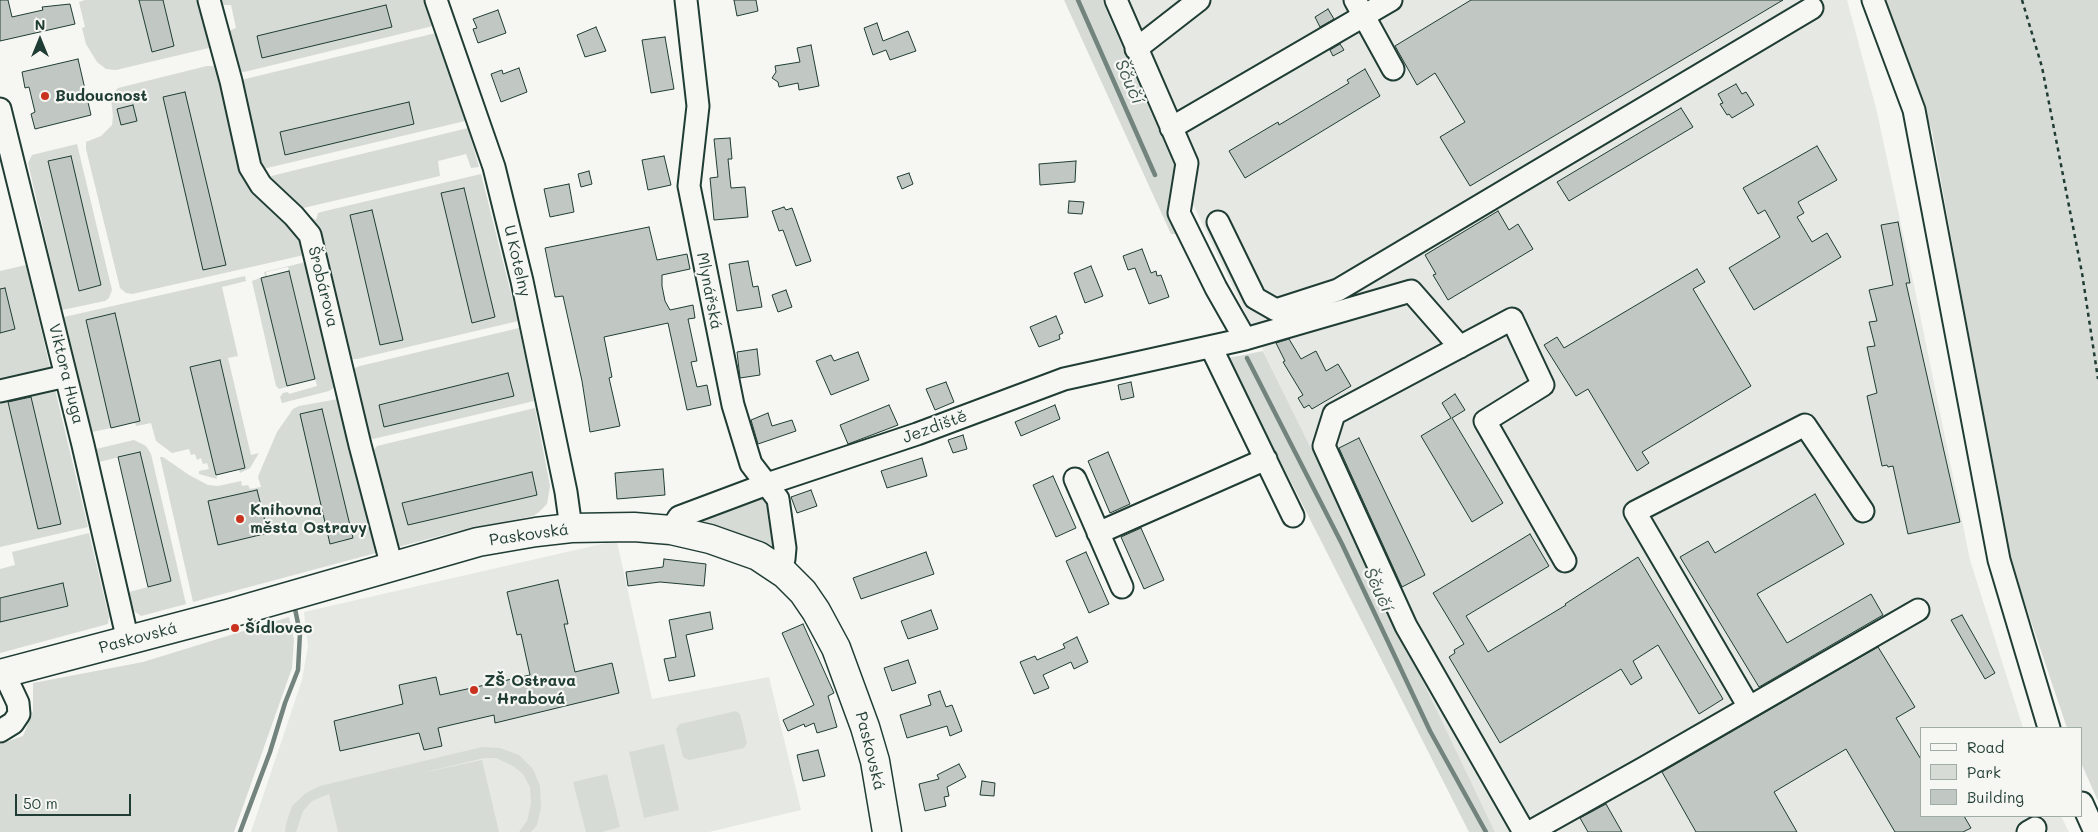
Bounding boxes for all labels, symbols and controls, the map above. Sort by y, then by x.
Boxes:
north arrow [15,15,65,65]
text: N [35,15,45,34]
water label: Ščučí [1110,56,1148,108]
place label: Budoucnost [55,86,148,106]
marker: Budoucnost [39,90,51,102]
street label: U Kotelny [499,223,535,299]
street label: Šrobárova [304,245,342,329]
street label: Mlynářská [692,251,726,331]
street label: Viktora Huga [44,322,88,426]
street label: Jezdiště [900,406,970,448]
place label: Knihovna města Ostravy [250,500,367,538]
marker: Knihovna města Ostravy [234,513,246,525]
street label: Paskovská [488,520,570,550]
water label: Ščučí [1358,564,1398,616]
street label: Paskovská [97,618,179,658]
place label: Šídlovec [245,618,313,638]
marker: Šídlovec [229,622,241,634]
place label: ZŠ Ostrava - Hrabová [484,671,576,709]
marker: ZŠ Ostrava - Hrabová [468,684,480,696]
street label: Paskovská [851,710,889,792]
legend [1920,727,2083,817]
text: Road [1967,737,2004,757]
text: Park [1967,762,2001,782]
scale bar [18,784,134,816]
text: Building [1967,787,2024,807]
text: 50 m [23,793,58,813]

